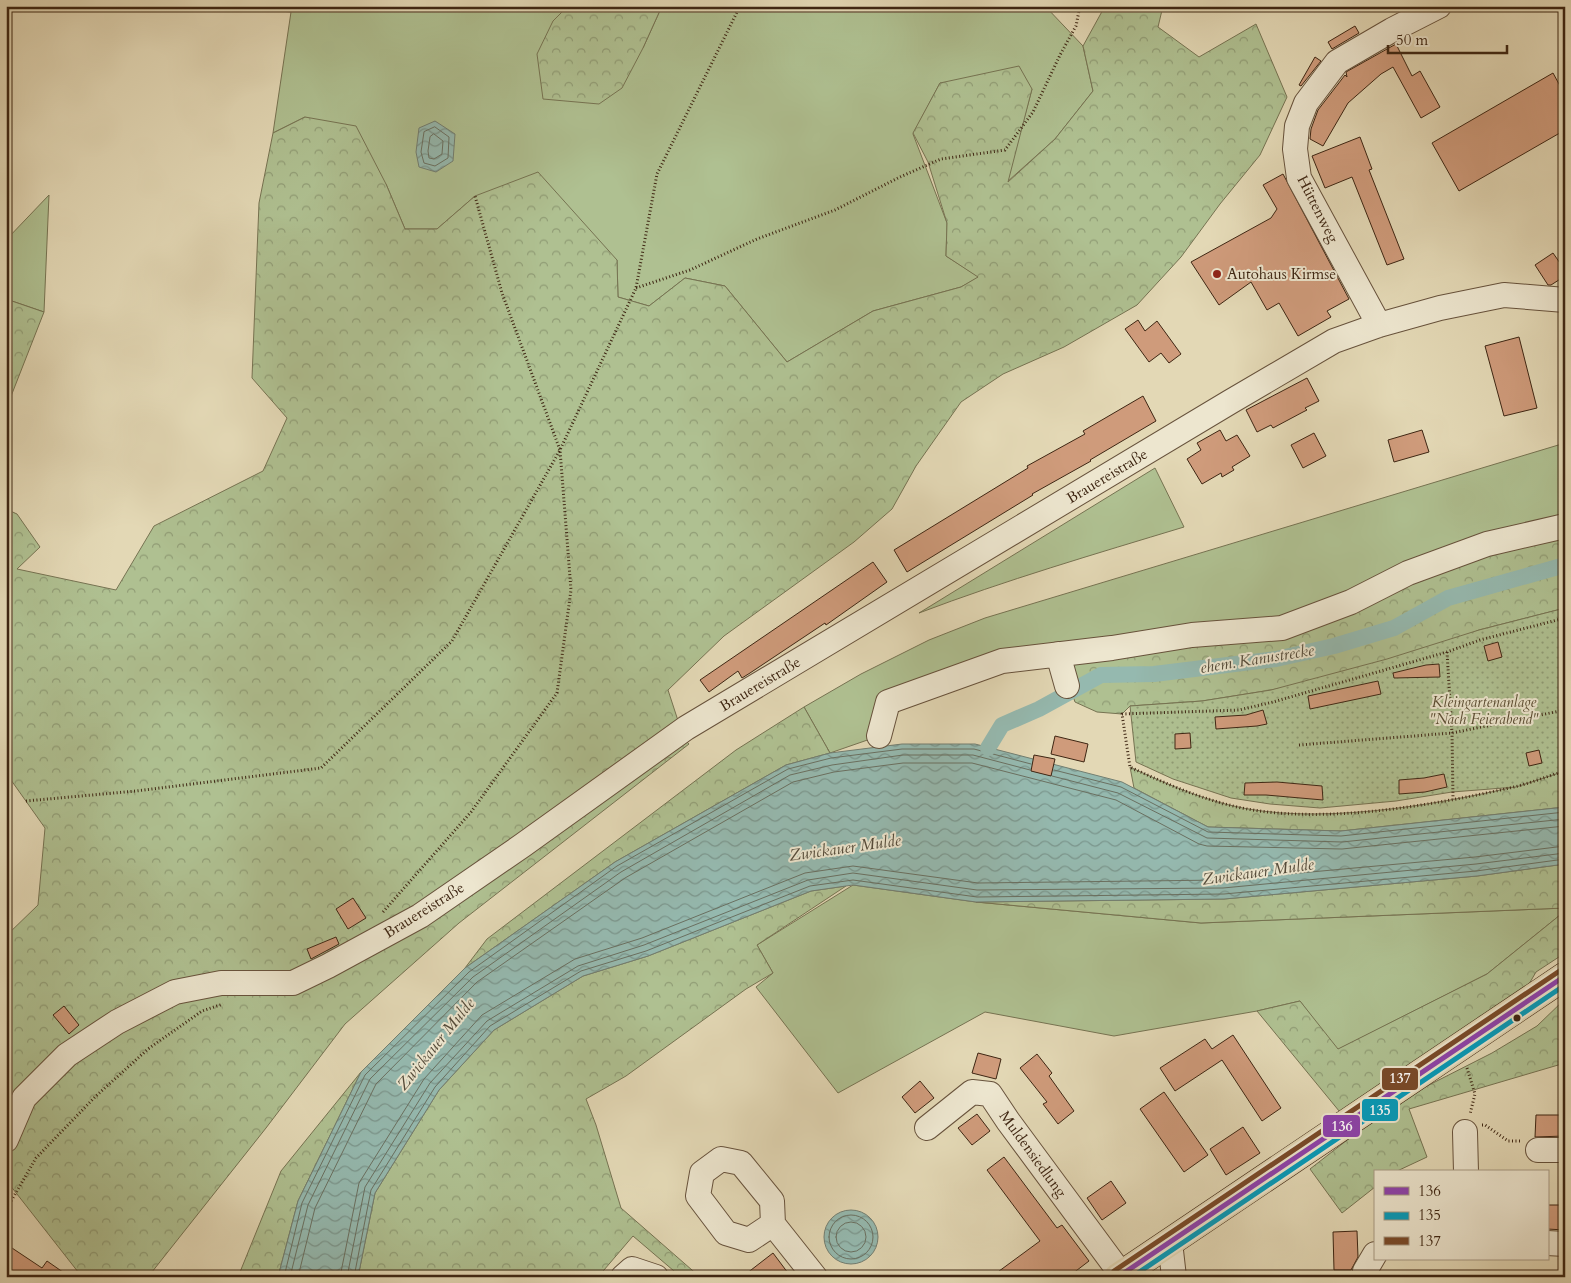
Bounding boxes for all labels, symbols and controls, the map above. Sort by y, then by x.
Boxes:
scale bar [1388,22,1507,54]
text: 50 m [1396,30,1428,50]
street label: Hüttenweg [1293,172,1344,247]
place label: Autohaus Kirmse [1227,264,1336,284]
marker: Autohaus Kirmse [1211,268,1223,280]
street label: Brauereistraße [1063,444,1151,508]
water label: ehem. Kanustrecke [1198,639,1316,679]
street label: Brauereistraße [716,652,804,716]
park label: Kleingartenanlage "Nach Feierabend" [1430,692,1538,729]
water label: Zwickauer Mulde [788,829,903,867]
water label: Zwickauer Mulde [1201,853,1316,891]
street label: Brauereistraße [380,877,468,943]
water label: Zwickauer Mulde [392,993,481,1095]
unlabelled marker [1512,1013,1522,1023]
line badge: 137 [1381,1067,1419,1091]
text: 137 [1389,1069,1411,1088]
line badge: 135 [1361,1098,1399,1122]
text: 135 [1369,1101,1391,1120]
street label: Muldensiedlung [995,1107,1072,1202]
line badge: 136 [1322,1114,1361,1138]
text: 136 [1331,1117,1353,1136]
legend [1374,1170,1548,1260]
text: 136 [1418,1181,1441,1201]
text: 135 [1418,1205,1441,1225]
text: 137 [1418,1231,1441,1251]

